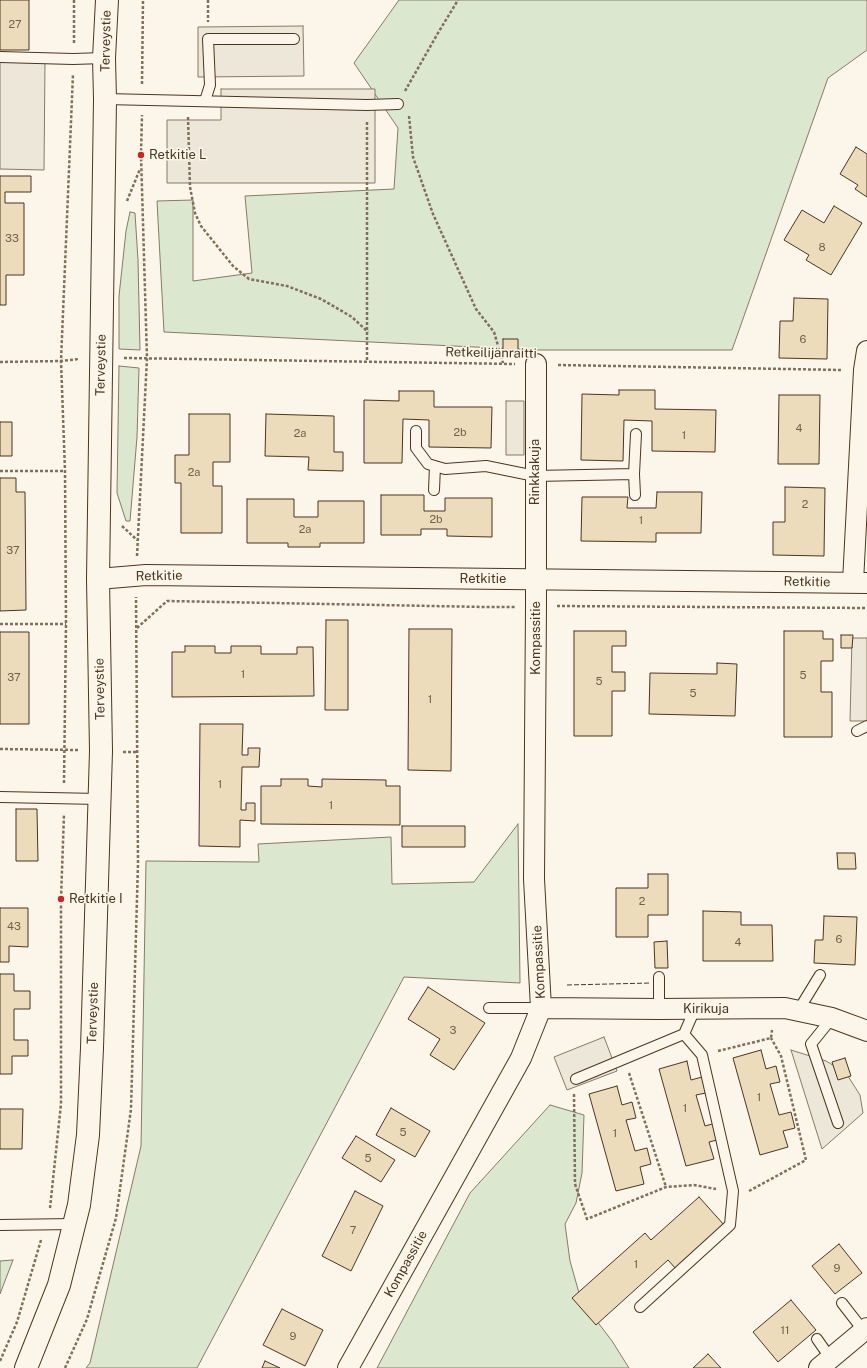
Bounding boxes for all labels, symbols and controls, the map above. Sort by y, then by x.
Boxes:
street label: Terveystie [98,10,114,72]
house number: 27 [8,18,22,32]
place label: Retkitie L [149,147,207,163]
marker: Retkitie L [136,150,146,160]
house number: 33 [5,232,19,246]
house number: 8 [818,241,826,255]
house number: 6 [800,333,806,347]
street label: Terveystie [93,334,109,396]
street label: Retkeilijänraitti [445,344,537,362]
house number: 4 [796,422,802,436]
house number: 2b [453,426,467,440]
house number: 2a [294,427,306,441]
house number: 1 [682,429,686,443]
street label: Rinkkakuja [527,439,543,505]
house number: 2a [188,466,200,480]
house number: 2 [802,498,808,512]
house number: 2b [429,513,443,527]
house number: 1 [639,514,643,528]
house number: 2a [299,523,311,537]
house number: 37 [6,544,20,558]
street label: Retkitie [135,568,183,584]
street label: Retkitie [460,571,506,587]
street label: Retkitie [783,574,831,590]
street label: Kompassitie [528,601,544,675]
street label: Terveystie [92,658,108,720]
house number: 1 [241,668,245,682]
house number: 5 [799,669,807,683]
house number: 37 [7,671,21,685]
house number: 5 [595,675,603,689]
house number: 5 [689,687,697,701]
house number: 1 [428,693,432,707]
house number: 1 [218,778,222,792]
house number: 1 [329,799,333,813]
place label: Retkitie I [69,891,123,907]
marker: Retkitie I [56,894,66,904]
house number: 2 [639,895,645,909]
house number: 43 [7,920,21,934]
street label: Kompassitie [529,925,549,999]
house number: 6 [836,933,842,947]
house number: 4 [735,936,741,950]
street label: Terveystie [84,982,102,1044]
street label: Kirikuja [683,1001,729,1017]
house number: 3 [450,1024,456,1038]
house number: 1 [757,1091,761,1105]
house number: 1 [683,1102,687,1116]
house number: 5 [399,1126,407,1140]
house number: 1 [613,1127,617,1141]
house number: 5 [364,1152,372,1166]
house number: 7 [350,1224,356,1238]
street label: Kompassitie [381,1228,431,1300]
house number: 1 [634,1258,638,1272]
house number: 9 [834,1262,840,1276]
house number: 11 [781,1324,789,1338]
house number: 9 [290,1330,296,1344]

